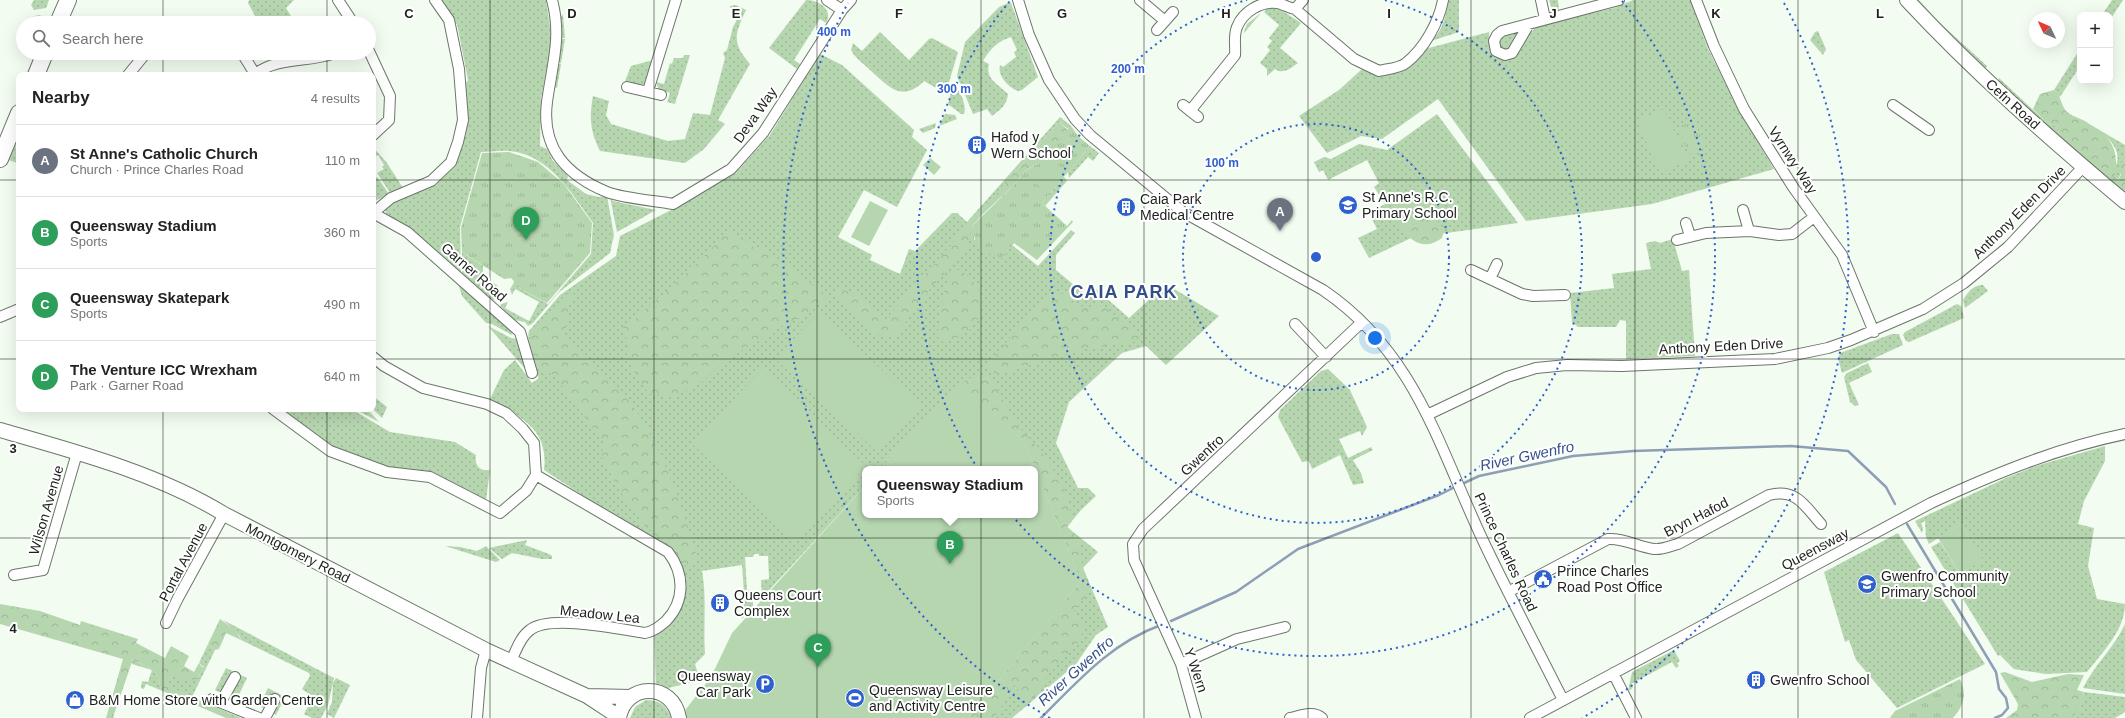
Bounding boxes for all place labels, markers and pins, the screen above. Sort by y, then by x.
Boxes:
place label: Hafod y Wern School [991,129,1071,161]
building icon: Hafod y Wern School [966,134,988,156]
place label: St Anne's R.C. Primary School [1362,189,1457,221]
place label: Caia Park Medical Centre [1140,191,1234,223]
school or university icon: St Anne's R.C. Primary School [1337,194,1359,216]
building icon: Caia Park Medical Centre [1115,196,1137,218]
pin: A [1267,198,1293,231]
pin: D [513,207,539,240]
centre of rings [1309,250,1323,264]
pin: B [937,531,963,564]
place label: Prince Charles Road Post Office [1557,563,1663,595]
public building icon: Prince Charles Road Post Office [1532,568,1554,590]
place label: Gwenfro Community Primary School [1881,568,2009,600]
school or university icon: Gwenfro Community Primary School [1856,573,1878,595]
place label: Queens Court Complex [734,587,821,619]
building icon: Queens Court Complex [709,592,731,614]
pin: C [805,634,831,667]
place label: Queensway Car Park [677,668,752,700]
building icon: Gwenfro School [1745,669,1767,691]
place label: Gwenfro School [1770,672,1870,688]
parking icon: Queensway Car Park [754,673,776,695]
place label: Queensway Leisure and Activity Centre [869,682,993,714]
sports icon: Queensway Leisure and Activity Centre [844,687,866,709]
shop icon: B&M Home Store with Garden Centre [64,689,86,711]
place label: B&M Home Store with Garden Centre [89,692,323,708]

